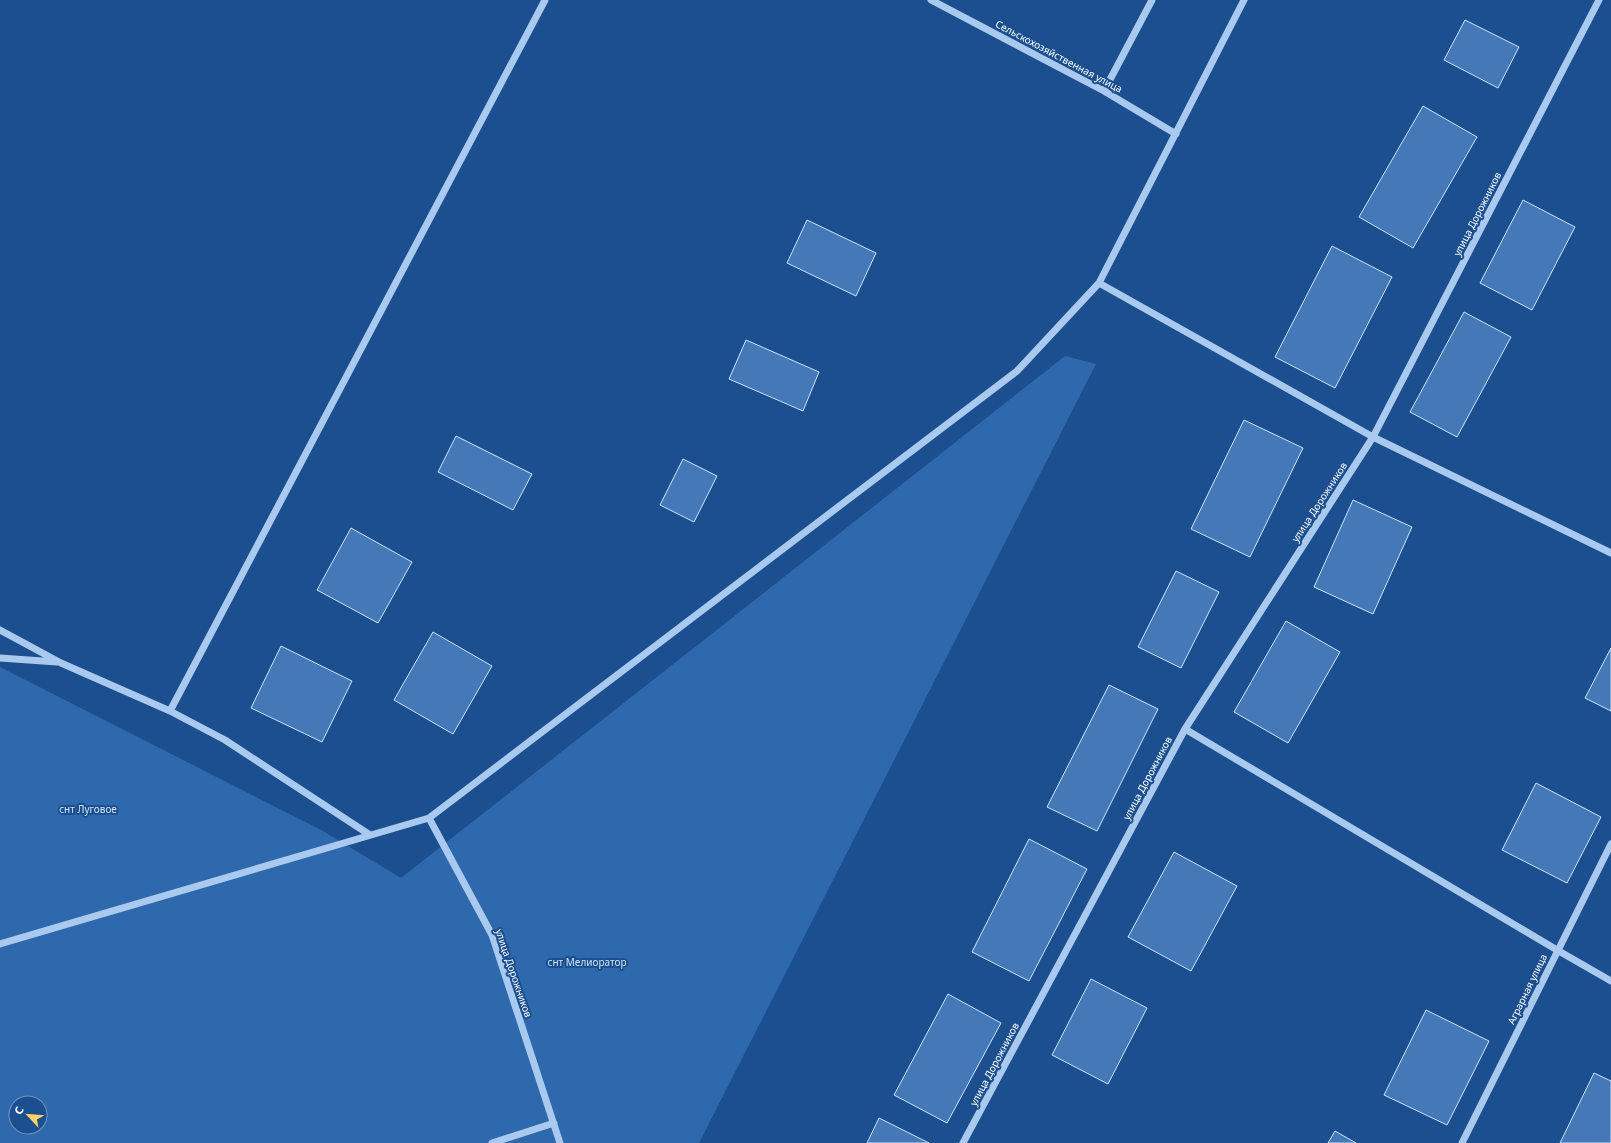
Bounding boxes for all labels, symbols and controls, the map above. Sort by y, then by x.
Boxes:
street label: Сельскохозяйственная улица [993,16,1125,96]
street label: улица Дорожников [1450,169,1504,258]
street label: улица Дорожников [1288,459,1350,545]
street label: улица Дорожников [1119,734,1175,822]
park label: снт Луговое [59,802,117,816]
street label: улица Дорожников [492,927,536,1019]
street label: Аграрная улица [1504,951,1550,1027]
park label: снт Мелиоратор [547,955,627,969]
street label: улица Дорожников [966,1020,1022,1108]
north arrow [8,1095,48,1135]
text: С [10,1104,27,1117]

